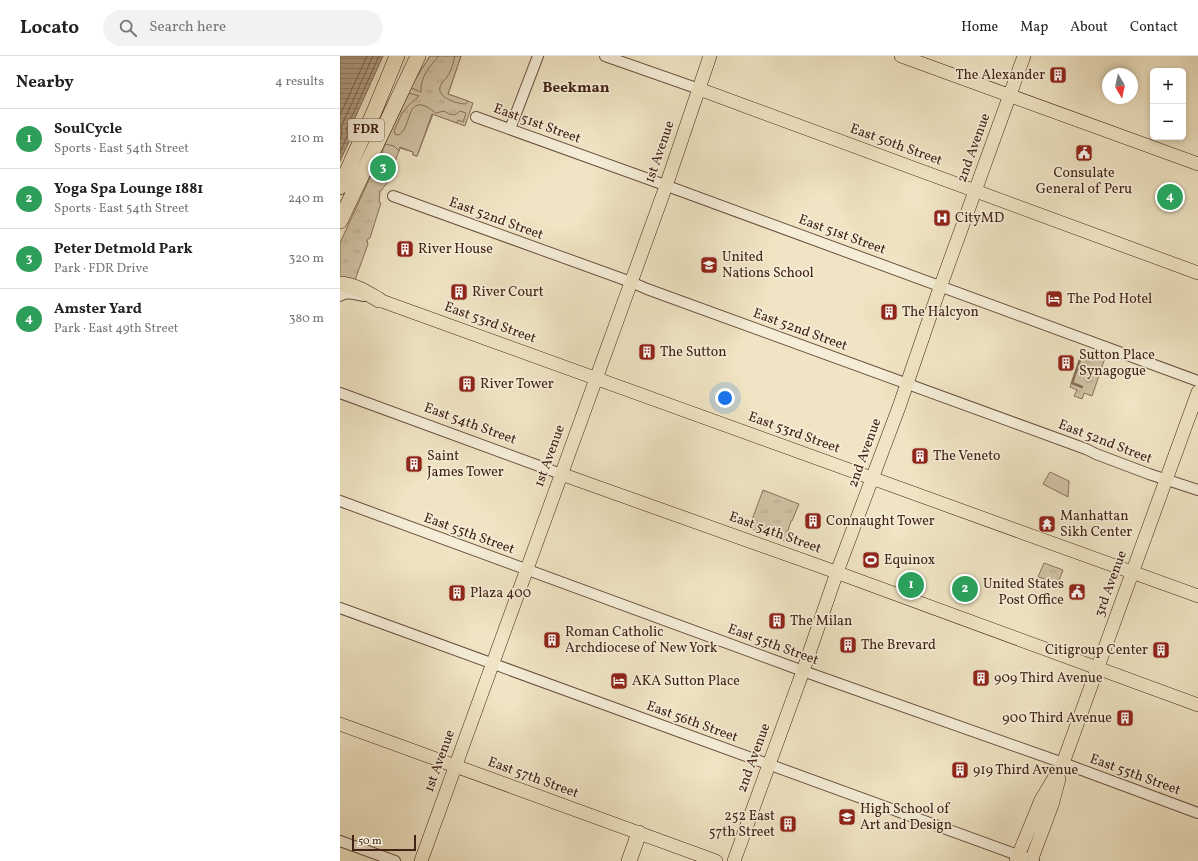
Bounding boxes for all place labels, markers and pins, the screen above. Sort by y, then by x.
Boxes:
building icon: The Alexander [1048,65,1068,85]
place label: The Alexander [956,66,1045,85]
public building icon: Consulate General of Peru [1074,143,1094,163]
pin: 3 [370,153,396,183]
place label: Consulate General of Peru [1036,164,1132,199]
pin: 4 [1157,182,1183,212]
hospital icon: CityMD [932,208,952,228]
place label: CityMD [955,209,1004,228]
building icon: River House [395,239,415,259]
place label: River House [418,240,493,259]
place label: United Nations School [722,248,814,283]
school or university icon: United Nations School [699,255,719,275]
building icon: River Court [449,282,469,302]
place label: River Court [472,283,544,302]
hotel icon: The Pod Hotel [1044,289,1064,309]
place label: The Pod Hotel [1067,290,1152,309]
building icon: The Halcyon [879,302,899,322]
place label: The Halcyon [902,303,979,322]
building icon: The Sutton [637,342,657,362]
place label: The Sutton [660,343,727,362]
place label: Sutton Place Synagogue [1079,346,1155,381]
building icon: Sutton Place Synagogue [1056,353,1076,373]
building icon: River Tower [457,374,477,394]
place label: River Tower [480,375,554,394]
building icon: The Veneto [910,446,930,466]
place label: Saint James Tower [427,447,504,482]
place label: The Veneto [933,447,1000,466]
building icon: Saint James Tower [404,454,424,474]
place label: Manhattan Sikh Center [1060,507,1132,542]
building icon: Connaught Tower [803,511,823,531]
place label: Connaught Tower [826,512,935,531]
temple icon: Manhattan Sikh Center [1037,514,1057,534]
sports icon: Equinox [861,550,881,570]
place label: Equinox [884,551,935,570]
pin: 1 [898,570,924,600]
pin: 2 [952,574,978,604]
place label: United States Post Office [983,575,1064,610]
public building icon: United States Post Office [1067,582,1087,602]
building icon: Plaza 400 [447,583,467,603]
place label: Plaza 400 [470,584,531,603]
building icon: The Milan [767,611,787,631]
place label: The Milan [790,612,852,631]
place label: Roman Catholic Archdiocese of New York [565,623,718,658]
building icon: Roman Catholic Archdiocese of New York [542,630,562,650]
building icon: The Brevard [838,635,858,655]
place label: The Brevard [861,636,936,655]
building icon: Citigroup Center [1151,640,1171,660]
place label: Citigroup Center [1045,641,1148,660]
building icon: 909 Third Avenue [971,668,991,688]
place label: 909 Third Avenue [994,669,1103,688]
hotel icon: AKA Sutton Place [609,671,629,691]
place label: AKA Sutton Place [632,672,740,691]
building icon: 900 Third Avenue [1115,708,1135,728]
place label: 900 Third Avenue [1002,709,1112,728]
building icon: 919 Third Avenue [950,760,970,780]
place label: 919 Third Avenue [973,761,1079,780]
place label: High School of Art and Design [860,800,952,835]
place label: 252 East 57th Street [709,807,775,842]
school or university icon: High School of Art and Design [837,807,857,827]
building icon: 252 East 57th Street [778,814,798,834]

